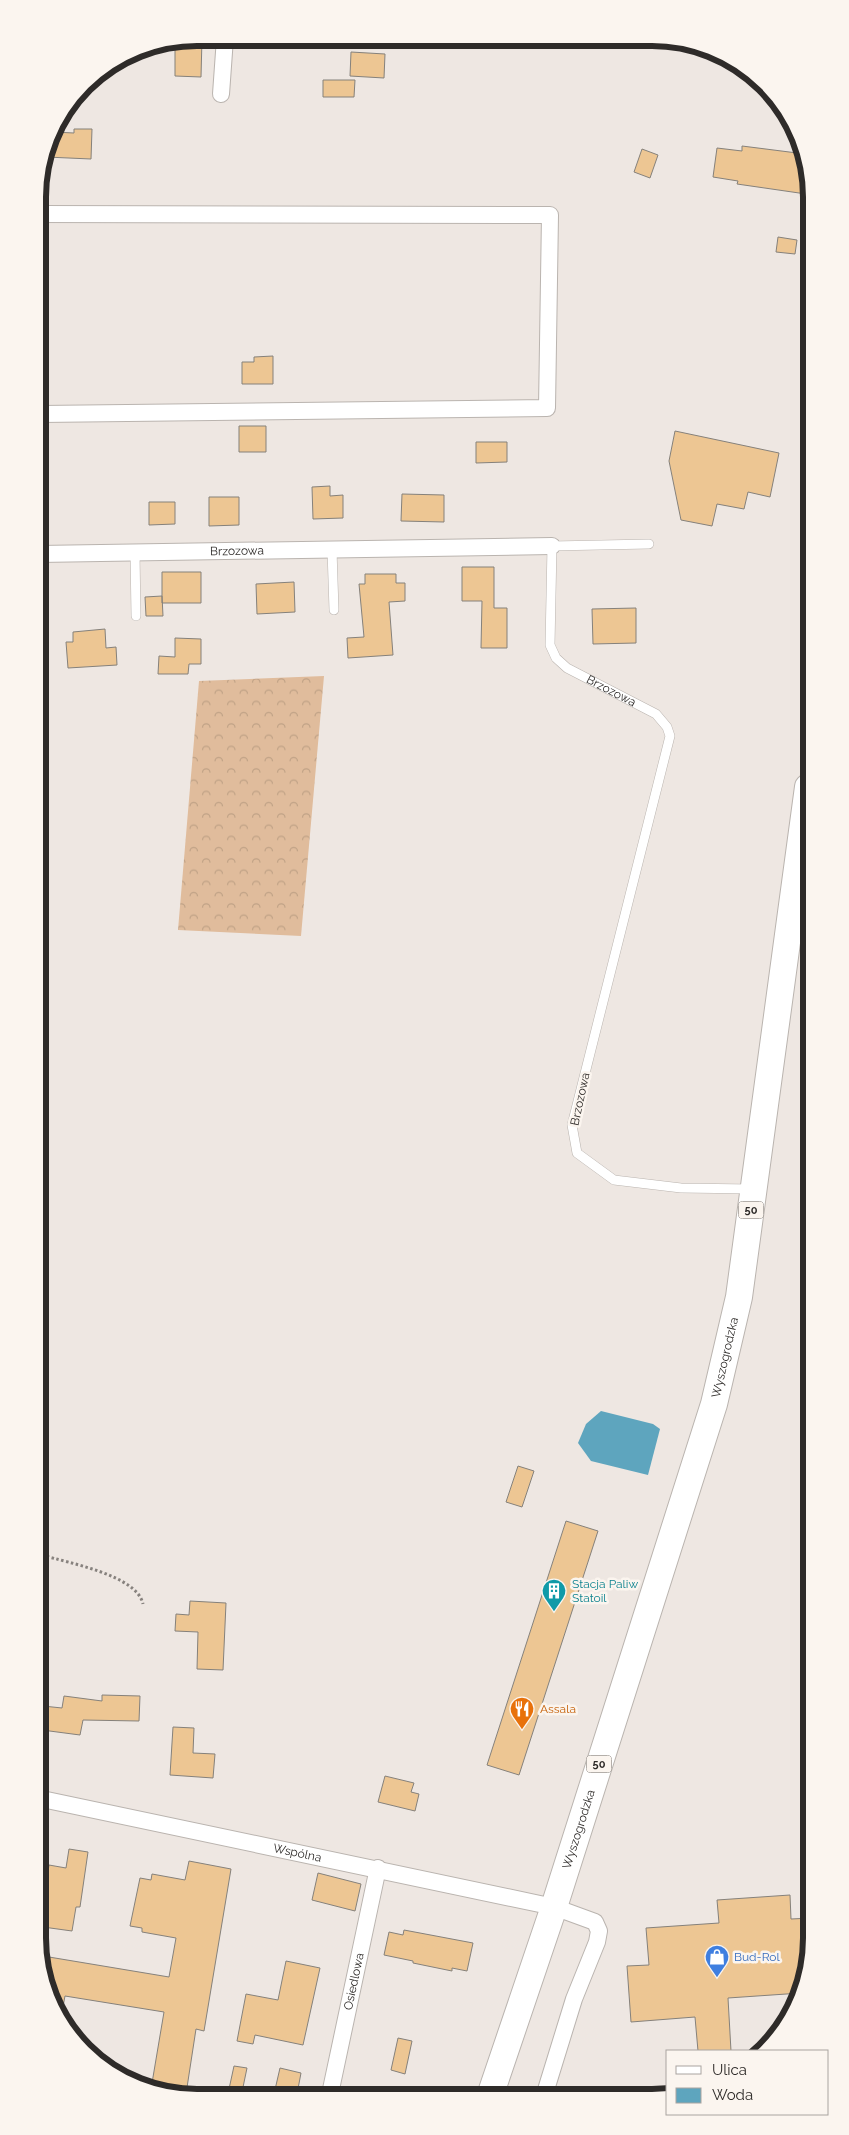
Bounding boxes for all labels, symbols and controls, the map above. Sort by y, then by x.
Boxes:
street label: Brzozowa [210,543,264,558]
street label: Brzozowa [584,672,638,709]
street label: Brzozowa [568,1071,592,1127]
road number: 50 [738,1202,764,1218]
street label: Wyszogrodzka [709,1316,741,1399]
place label: Stacja Paliw Statoil [572,1577,638,1605]
building icon: Stacja Paliw Statoil [541,1578,567,1612]
restaurant icon: Assala [509,1696,535,1730]
place label: Assala [540,1702,576,1716]
road number: 50 [586,1756,612,1772]
street label: Wyszogrodzka [560,1788,598,1871]
street label: Wspólna [272,1841,323,1865]
shop icon: Bud-Rol [704,1944,730,1978]
place label: Bud-Rol [734,1950,780,1964]
street label: Osiedlowa [341,1952,367,2011]
legend [666,2050,829,2115]
text: Ulica [712,2061,747,2079]
text: Woda [712,2086,753,2104]

